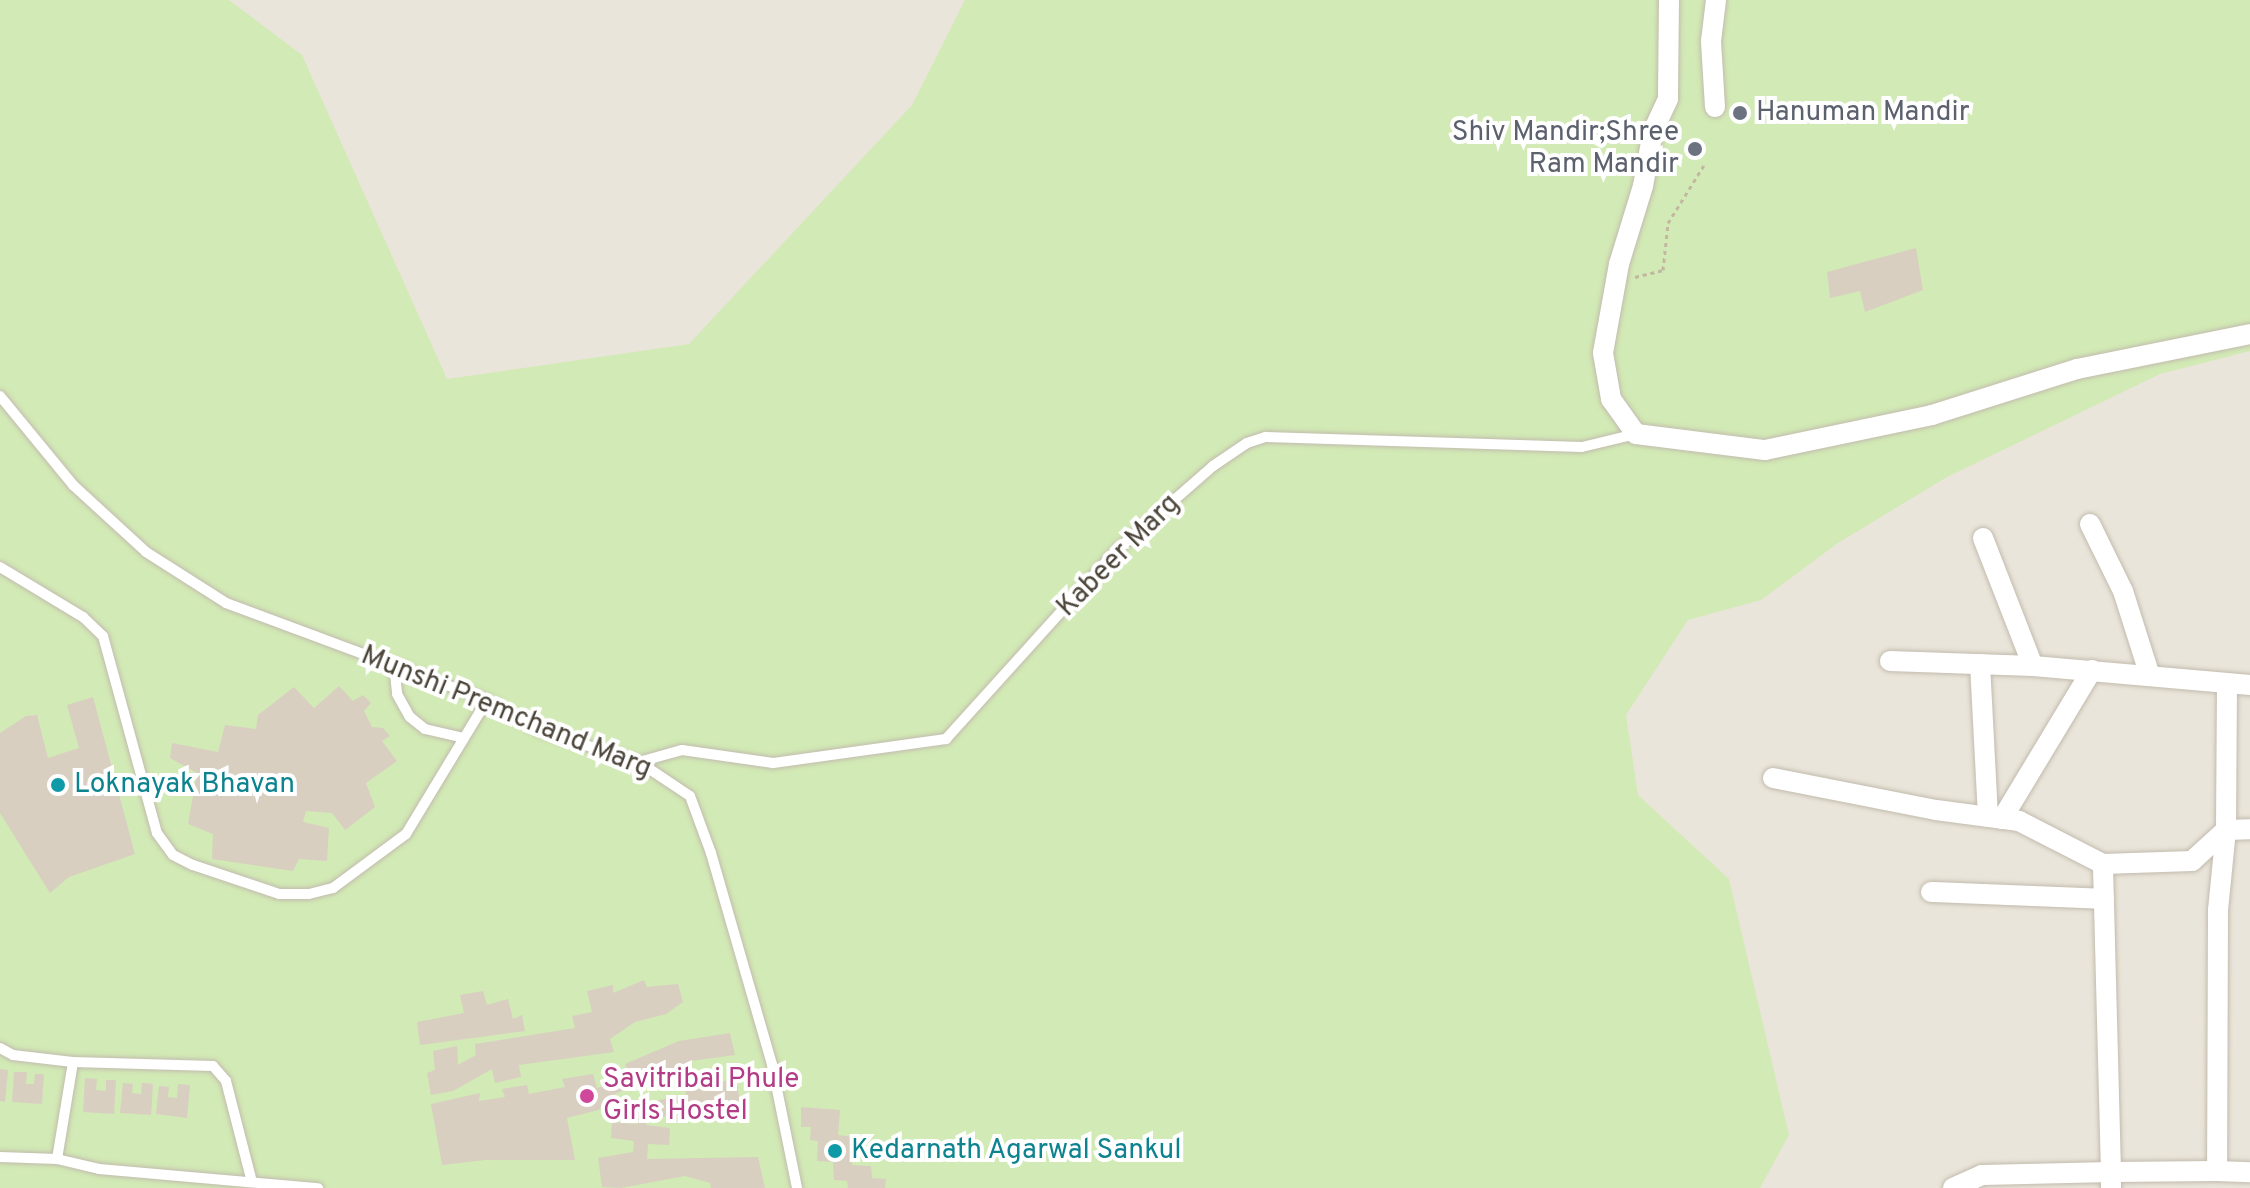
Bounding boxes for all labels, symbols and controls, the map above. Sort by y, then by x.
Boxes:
place label: Hanuman Mandir [1756,96,1970,130]
marker: Hanuman Mandir [1731,104,1749,122]
place label: Shiv Mandir;Shree Ram Mandir [1452,116,1679,182]
marker: Shiv Mandir;Shree Ram Mandir [1686,140,1704,158]
street label: Kabeer Marg [1051,488,1187,624]
street label: Munshi Premchand Marg [356,639,656,787]
place label: Loknayak Bhavan [74,768,295,802]
marker: Loknayak Bhavan [49,776,67,794]
place label: Savitribai Phule Girls Hostel [603,1063,799,1129]
marker: Savitribai Phule Girls Hostel [578,1087,596,1105]
place label: Kedarnath Agarwal Sankul [851,1134,1183,1168]
marker: Kedarnath Agarwal Sankul [826,1142,844,1160]

